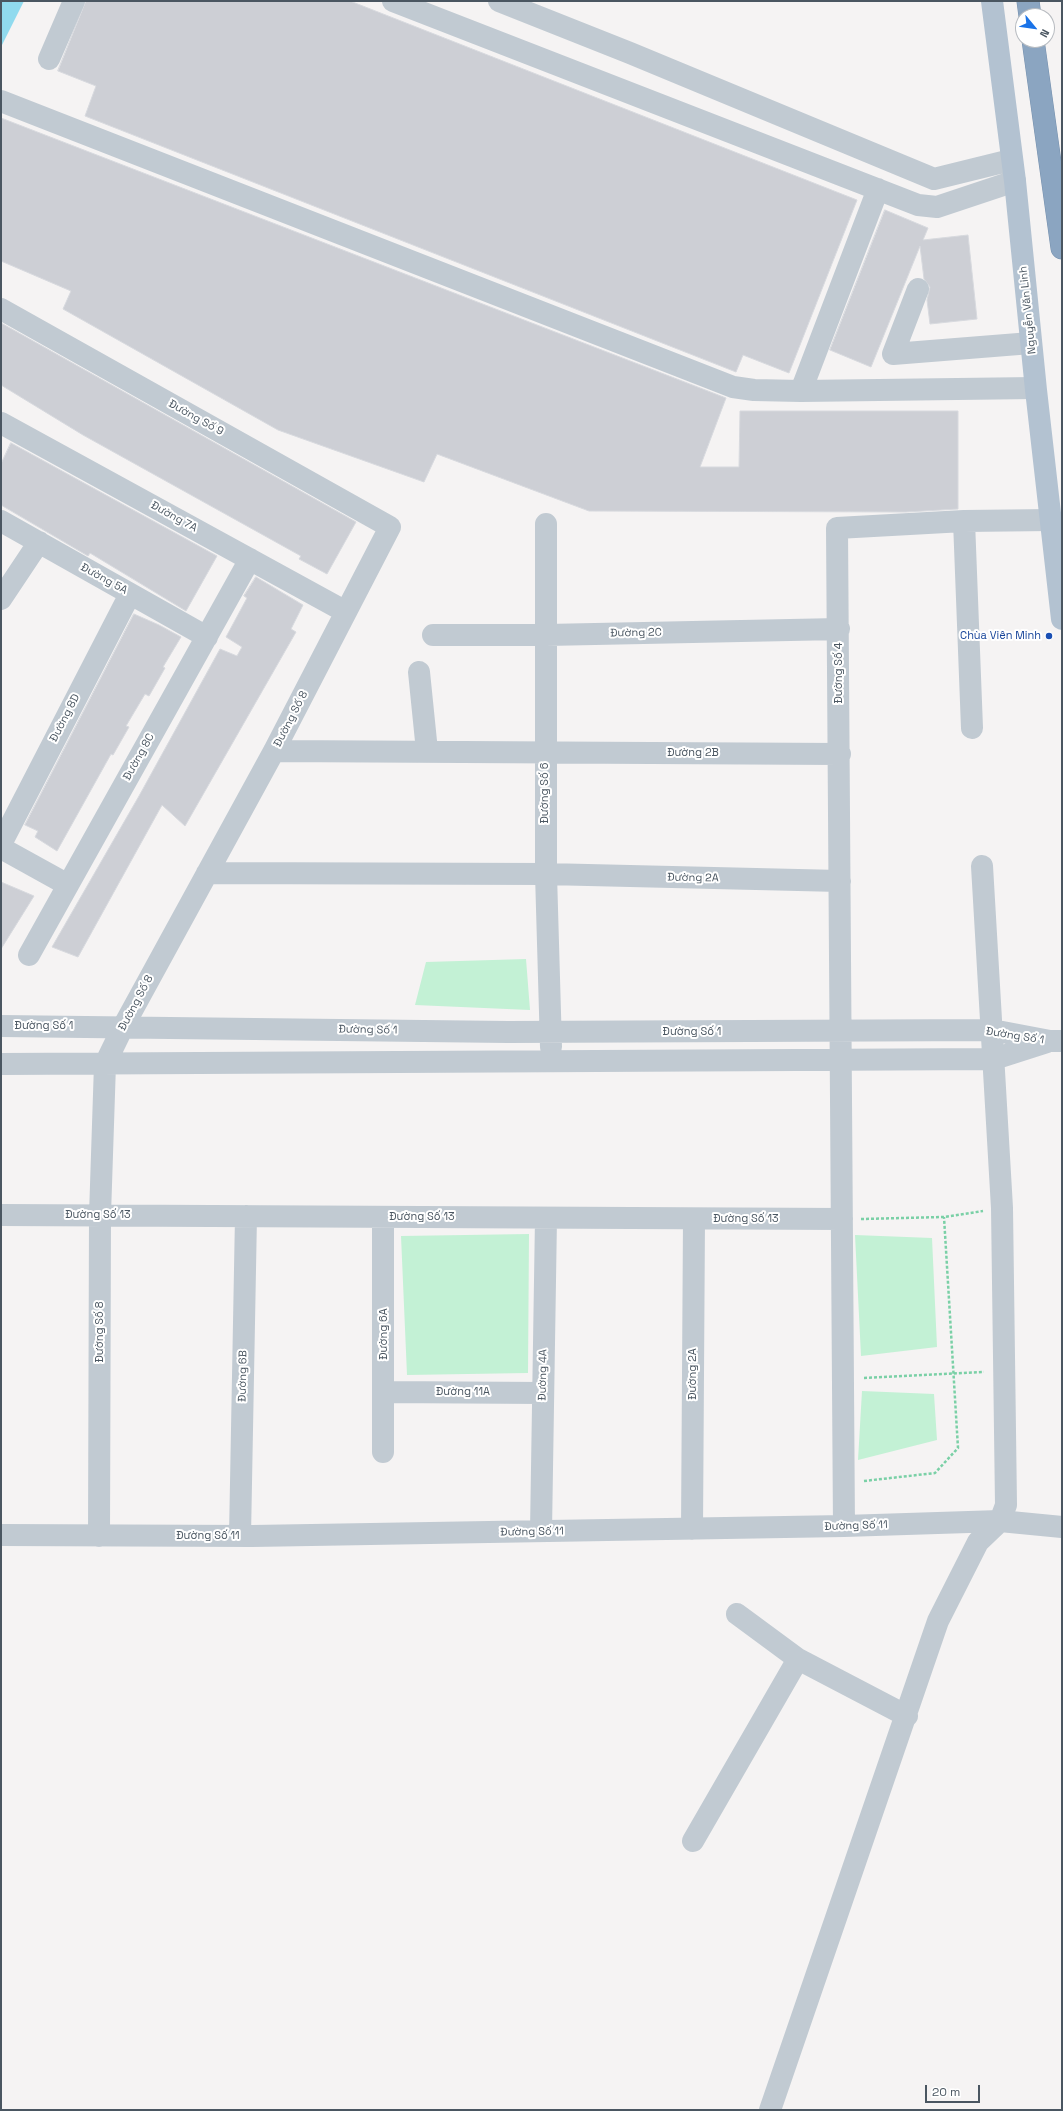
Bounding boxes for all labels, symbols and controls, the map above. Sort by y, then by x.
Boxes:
north arrow [1015,8,1055,48]
text: N [1037,27,1053,40]
street label: Nguyễn Văn Linh [1017,265,1039,355]
street label: Đường Số 9 [166,397,226,439]
street label: Đường 7A [149,499,199,535]
street label: Đường 5A [78,561,130,597]
street label: Đường 2C [610,626,662,640]
place label: Chùa Viên Minh [960,629,1041,643]
marker: Chùa Viên Minh [1044,631,1054,641]
street label: Đường Số 4 [832,642,846,704]
street label: Đường Số 8 [271,689,311,749]
street label: Đường 8D [47,692,83,744]
street label: Đường 8C [121,731,157,783]
street label: Đường 2B [667,746,719,760]
street label: Đường Số 6 [538,763,552,823]
street label: Đường 2A [667,871,719,885]
street label: Đường Số 8 [116,973,156,1033]
street label: Đường Số 1 [15,1019,73,1033]
street label: Đường Số 1 [338,1023,398,1037]
street label: Đường Số 1 [663,1025,721,1039]
street label: Đường Số 1 [985,1025,1045,1047]
street label: Đường Số 13 [65,1208,131,1222]
street label: Đường Số 13 [389,1210,455,1224]
street label: Đường Số 13 [713,1212,779,1226]
street label: Đường Số 8 [93,1301,107,1363]
street label: Đường 6A [377,1308,391,1360]
street label: Đường 2A [686,1348,700,1400]
street label: Đường 4A [536,1349,550,1401]
street label: Đường 6B [236,1350,250,1402]
street label: Đường 11A [436,1385,490,1399]
street label: Đường Số 11 [824,1518,888,1534]
street label: Đường Số 11 [500,1525,564,1539]
street label: Đường Số 11 [176,1529,240,1543]
scale bar [927,2077,982,2103]
text: 20 m [932,2084,960,2100]

